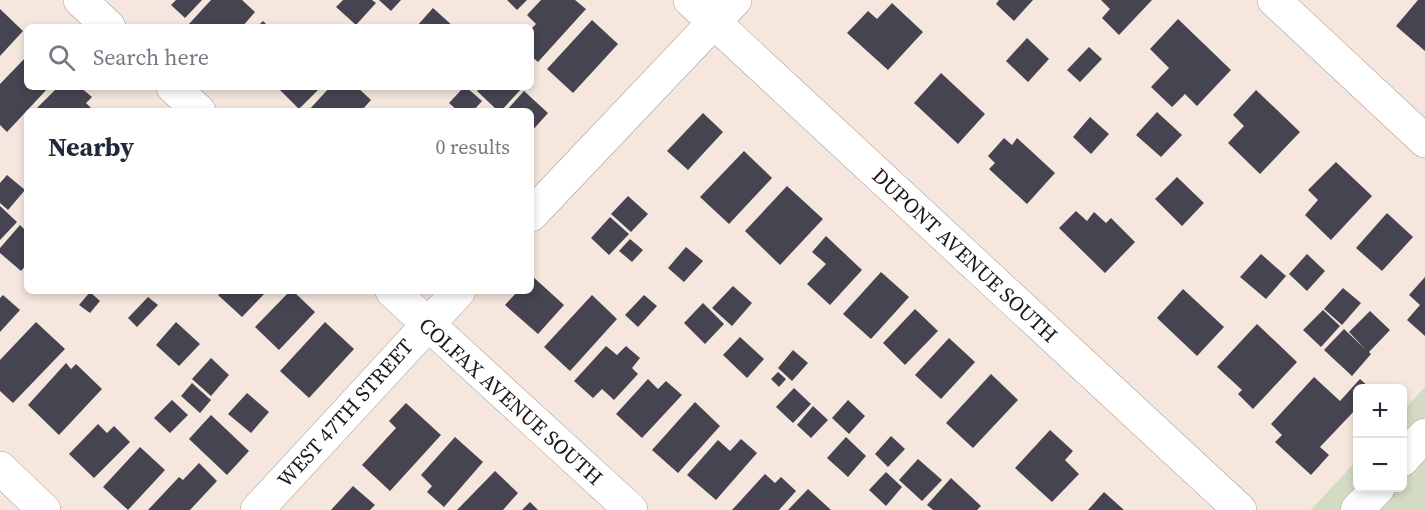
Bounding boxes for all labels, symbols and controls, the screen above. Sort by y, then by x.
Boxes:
search box [24,24,534,90]
icon: search [45,41,78,74]
text: Search here [93,42,209,72]
text: Nearby [48,129,134,165]
text: 0 results [435,133,510,161]
street label: DUPONT AVENUE SOUTH [866,161,1064,349]
street label: COLFAX AVENUE SOUTH [413,311,609,491]
street label: WEST 47TH STREET [270,332,420,494]
map controls [1353,384,1407,492]
button: + [1353,384,1407,438]
button: − [1353,438,1407,492]

